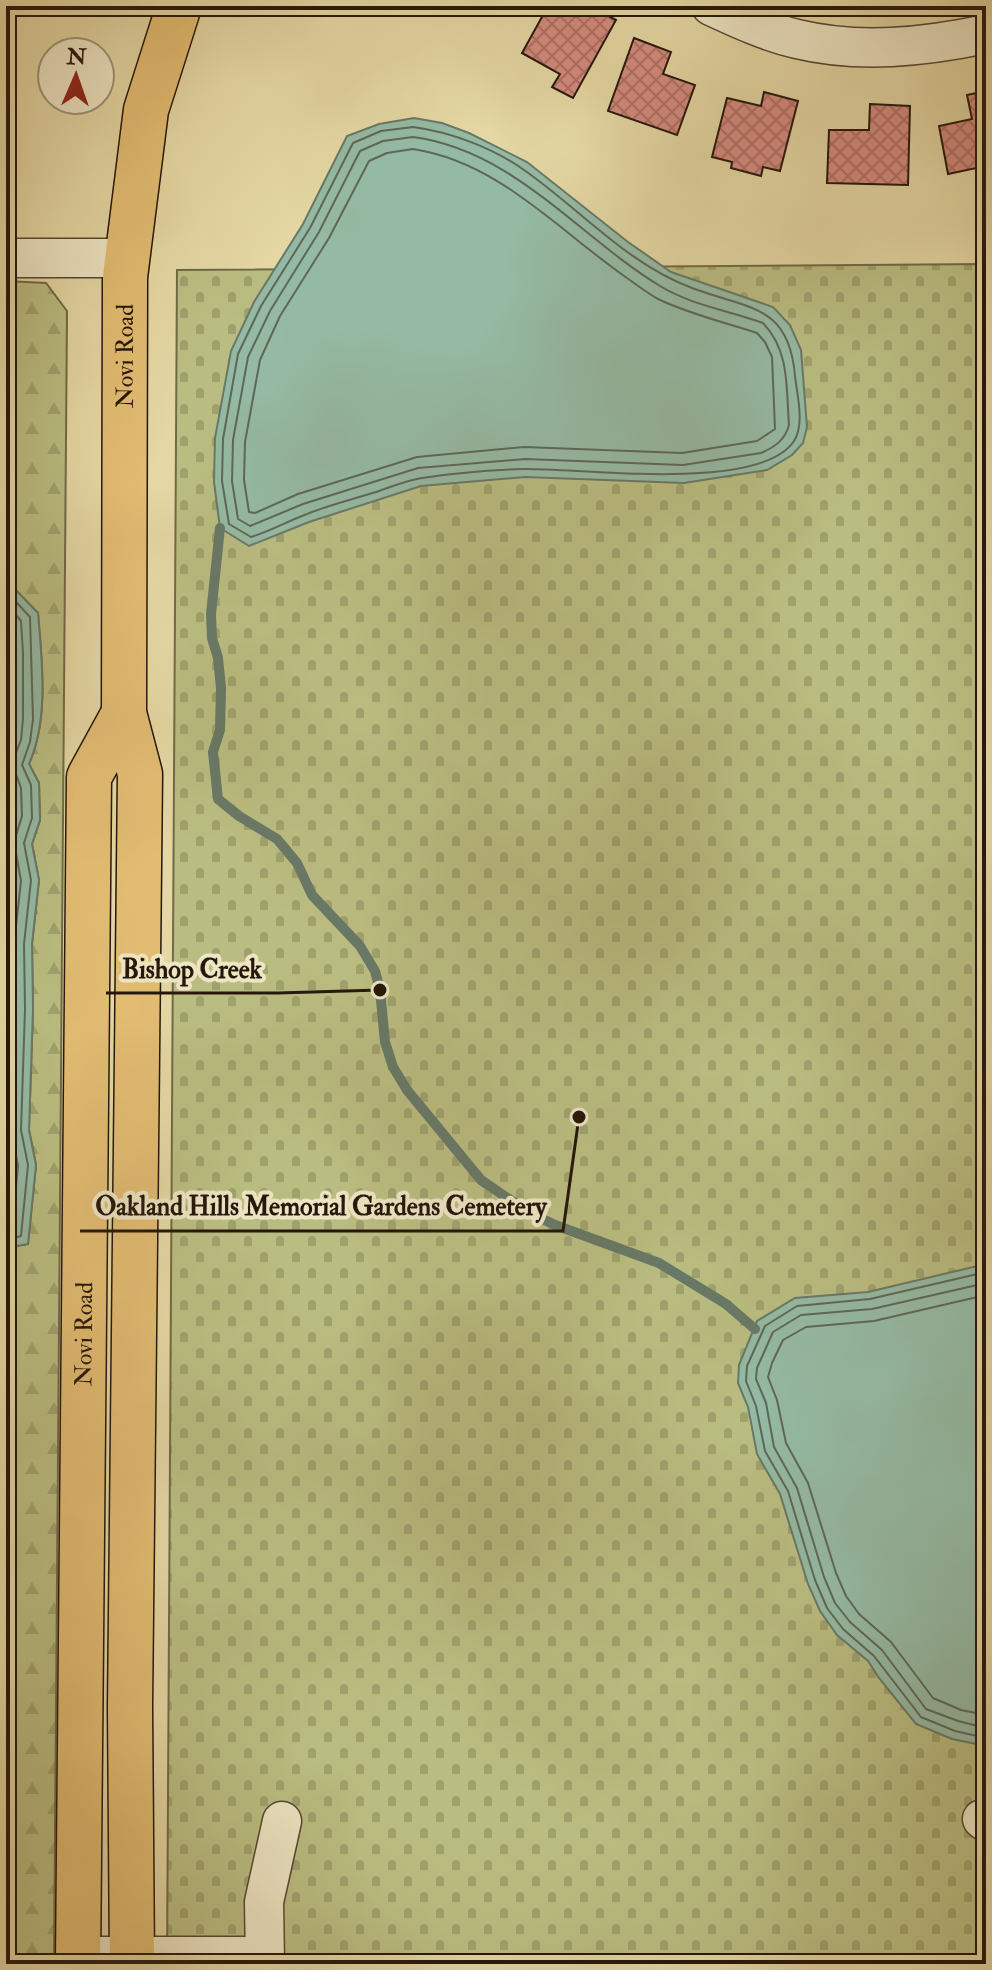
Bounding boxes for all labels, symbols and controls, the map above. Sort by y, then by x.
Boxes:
north arrow [36,36,116,116]
text: N [65,43,87,71]
street label: Novi Road [109,304,140,408]
callout: Bishop Creek [106,943,278,993]
text: Bishop Creek [122,954,263,987]
callout: Oakland Hills Memorial Gardens Cemetery [80,1181,563,1231]
text: Oakland Hills Memorial Gardens Cemetery [95,1191,548,1224]
street label: Novi Road [68,1282,100,1386]

